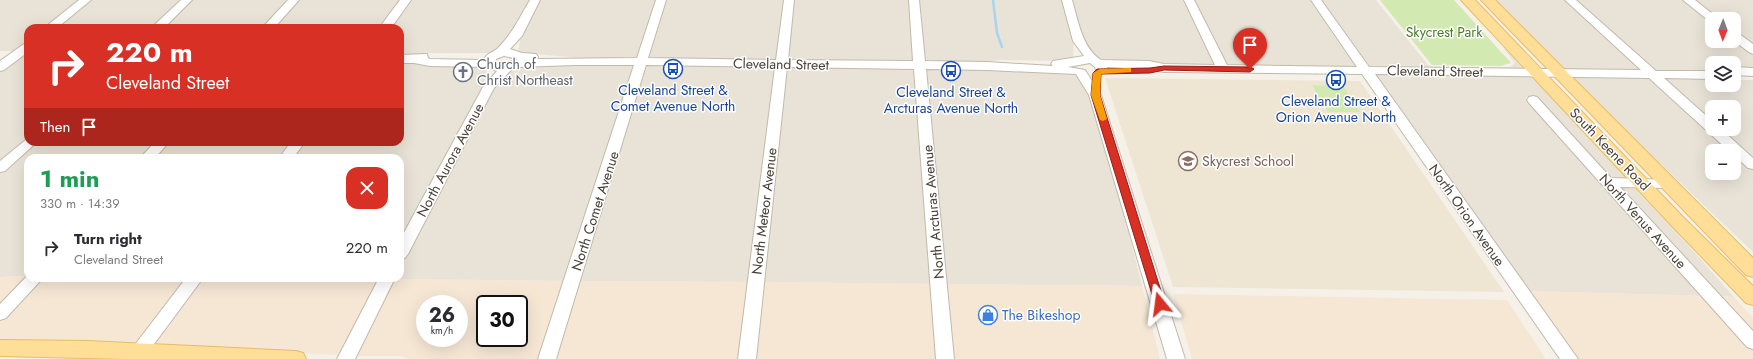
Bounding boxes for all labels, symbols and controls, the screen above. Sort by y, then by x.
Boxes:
north arrow [1705,12,1741,48]
map controls [1705,12,1741,180]
park label: Skycrest Park [1406,22,1483,42]
pin [1233,28,1267,69]
text: 220 m [106,32,193,73]
icon: arrive [1239,34,1261,56]
icon: right [40,40,92,92]
street label: Cleveland Street [733,53,830,75]
place label: Church of Christ Northeast [477,54,573,90]
button: layers [1705,56,1741,92]
bus stop icon: Cleveland Street & Comet Avenue North [662,58,684,80]
bus stop icon: Cleveland Street & Arcturas Avenue North [940,60,962,82]
street label: Cleveland Street [1387,60,1484,82]
church icon: Church of Christ Northeast [452,61,474,83]
bus stop icon: Cleveland Street & Orion Avenue North [1325,69,1347,91]
text: Cleveland Street [106,70,229,96]
place label: Cleveland Street & Comet Avenue North [611,80,735,116]
place label: Cleveland Street & Arcturas Avenue North [884,82,1018,118]
place label: Cleveland Street & Orion Avenue North [1276,91,1396,127]
street label: North Aurora Avenue [412,100,488,220]
button: + [1705,100,1741,136]
street label: South Keene Road [1565,103,1655,195]
text: Then [40,116,70,138]
icon: arrive [78,116,100,138]
street label: North Arcturas Avenue [917,144,949,280]
button: − [1705,144,1741,180]
street label: North Meteor Avenue [746,146,782,276]
street label: North Comet Avenue [566,149,624,273]
school or university icon: Skycrest School [1177,150,1199,172]
place label: Skycrest School [1202,151,1294,171]
street label: North Orion Avenue [1424,160,1510,270]
text: 1 min [40,161,100,196]
button: close [346,167,388,209]
street label: North Venus Avenue [1595,169,1691,273]
text: 330 m · 14:39 [40,194,120,213]
text: Turn right [74,228,142,250]
icon: right [40,237,62,259]
text: 220 m [346,237,388,259]
text: Cleveland Street [74,250,163,269]
position arrow [1139,283,1181,325]
speed limit sign: 30 [476,295,528,347]
text: 26 [429,301,455,330]
shop icon: The Bikeshop [977,304,999,326]
place label: The Bikeshop [1002,305,1081,325]
text: km/h [431,323,453,338]

